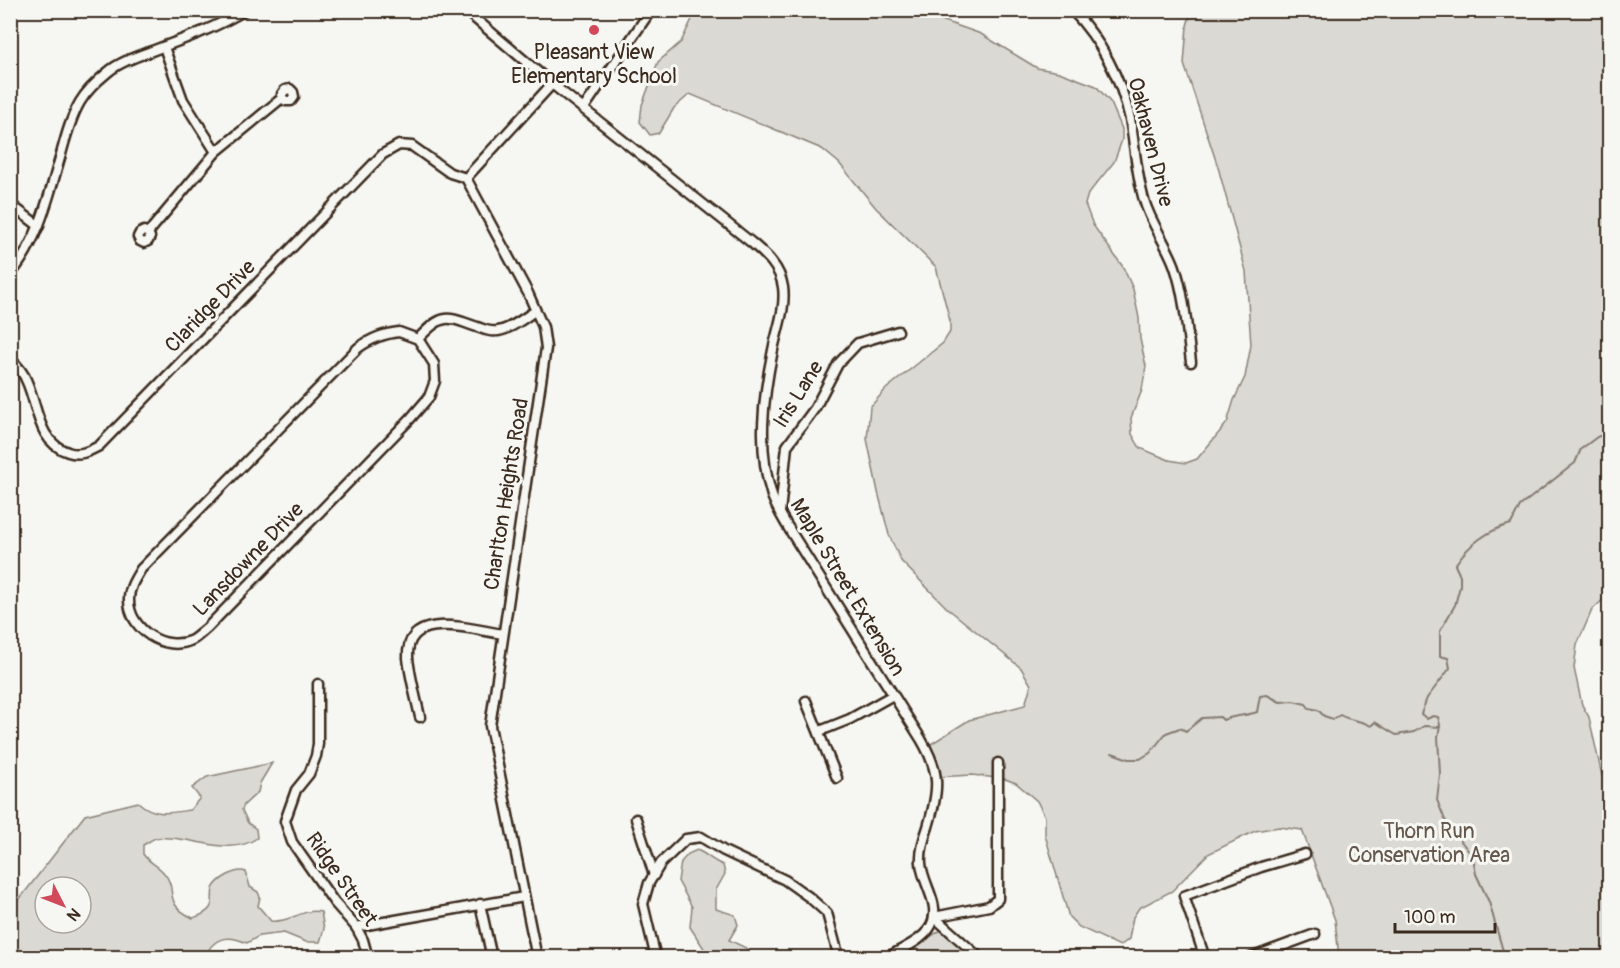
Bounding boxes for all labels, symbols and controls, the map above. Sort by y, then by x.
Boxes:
marker: Pleasant View Elementary School [587,23,601,37]
place label: Pleasant View Elementary School [511,39,677,90]
street label: Oakhaven Drive [1121,75,1180,210]
street label: Claridge Drive [159,254,262,359]
street label: Iris Lane [767,355,830,433]
street label: Charlton Heights Road [478,396,535,592]
street label: Maple Street Extension [784,494,911,681]
street label: Lansdowne Drive [187,496,310,622]
park label: Thorn Run Conservation Area [1348,818,1510,869]
street label: Ridge Street [299,827,384,932]
north arrow [33,875,93,935]
scale bar [1395,896,1496,934]
text: N [62,904,84,925]
text: 100 m [1404,906,1456,929]

